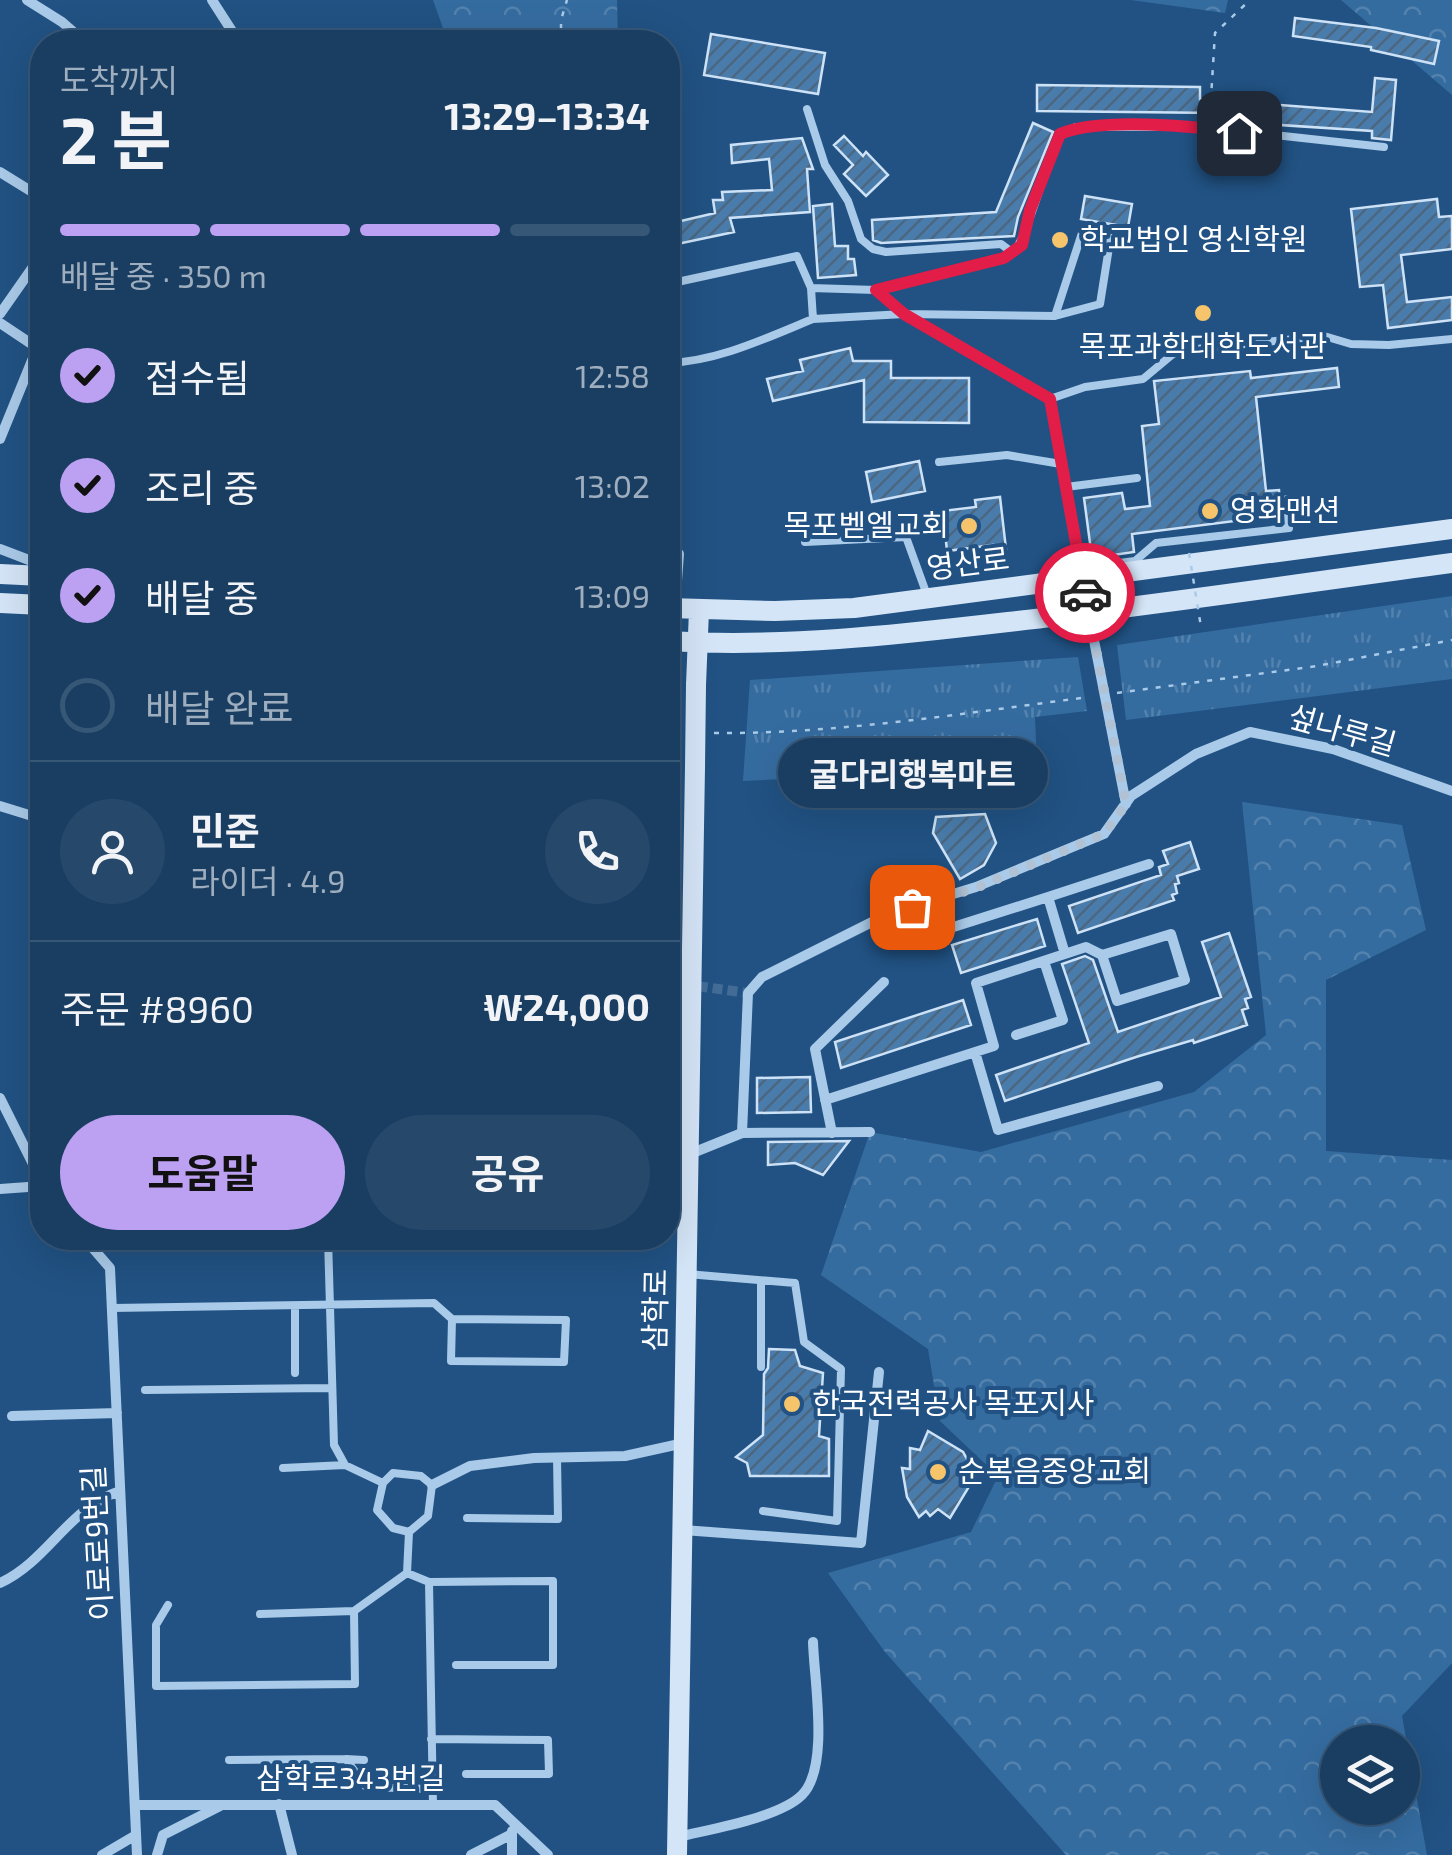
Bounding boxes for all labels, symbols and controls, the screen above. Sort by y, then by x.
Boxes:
text: 도착까지 [60,60,178,98]
pin [1197,91,1282,176]
text: 13:29–13:34 [444,92,650,138]
text: 2 분 [60,99,172,177]
icon: home [1212,106,1267,161]
place label: 학교법인 영신학원 [1080,220,1308,256]
marker: 학교법인 영신학원 [1049,229,1071,251]
text: 배달 중 · 350 m [60,256,267,294]
marker: 목포과학대학도서관 [1192,302,1214,324]
place label: 목포과학대학도서관 [1079,327,1327,363]
icon: check [60,348,115,403]
text: 접수됨 [145,354,250,400]
text: 12:58 [575,356,650,394]
icon: check [60,458,115,513]
text: 조리 중 [145,464,258,510]
text: 13:02 [575,466,650,504]
place label: 영화맨션 [1230,491,1340,527]
marker: 영화맨션 [1199,500,1221,522]
place label: 목포벧엘교회 [783,506,949,542]
marker: 목포벧엘교회 [958,515,980,537]
street label: 영산로 [924,539,1011,585]
courier [1035,543,1135,643]
icon: car [1058,566,1113,621]
icon: check [60,568,115,623]
text: 배달 중 [145,574,258,620]
text: 13:09 [574,576,650,614]
text: 배달 완료 [145,684,293,730]
street label: 섶나루길 [1285,697,1401,762]
callout: 굴다리행복마트 [777,737,1047,807]
text: 굴다리행복마트 [810,754,1016,792]
button: person [60,799,165,904]
button: phone [545,799,650,904]
text: 민준 [190,807,260,853]
text: 라이더 · 4.9 [190,861,345,899]
pin [870,865,955,950]
icon: bag [885,880,940,935]
text: ₩24,000 [483,983,650,1029]
text: 주문 #8960 [60,985,254,1031]
button: 도움말 [60,1115,345,1230]
button: 공유 [365,1115,650,1230]
street label: 삼학로 [635,1268,673,1352]
place label: 한국전력공사 목포지사 [812,1384,1095,1420]
marker: 한국전력공사 목포지사 [781,1393,803,1415]
place label: 순복음중앙교회 [958,1452,1151,1488]
marker: 순복음중앙교회 [927,1461,949,1483]
street label: 이로로9번길 [74,1465,118,1622]
map controls [1320,1725,1420,1825]
button: layers [1320,1725,1420,1825]
street label: 삼학로343번길 [256,1759,446,1795]

